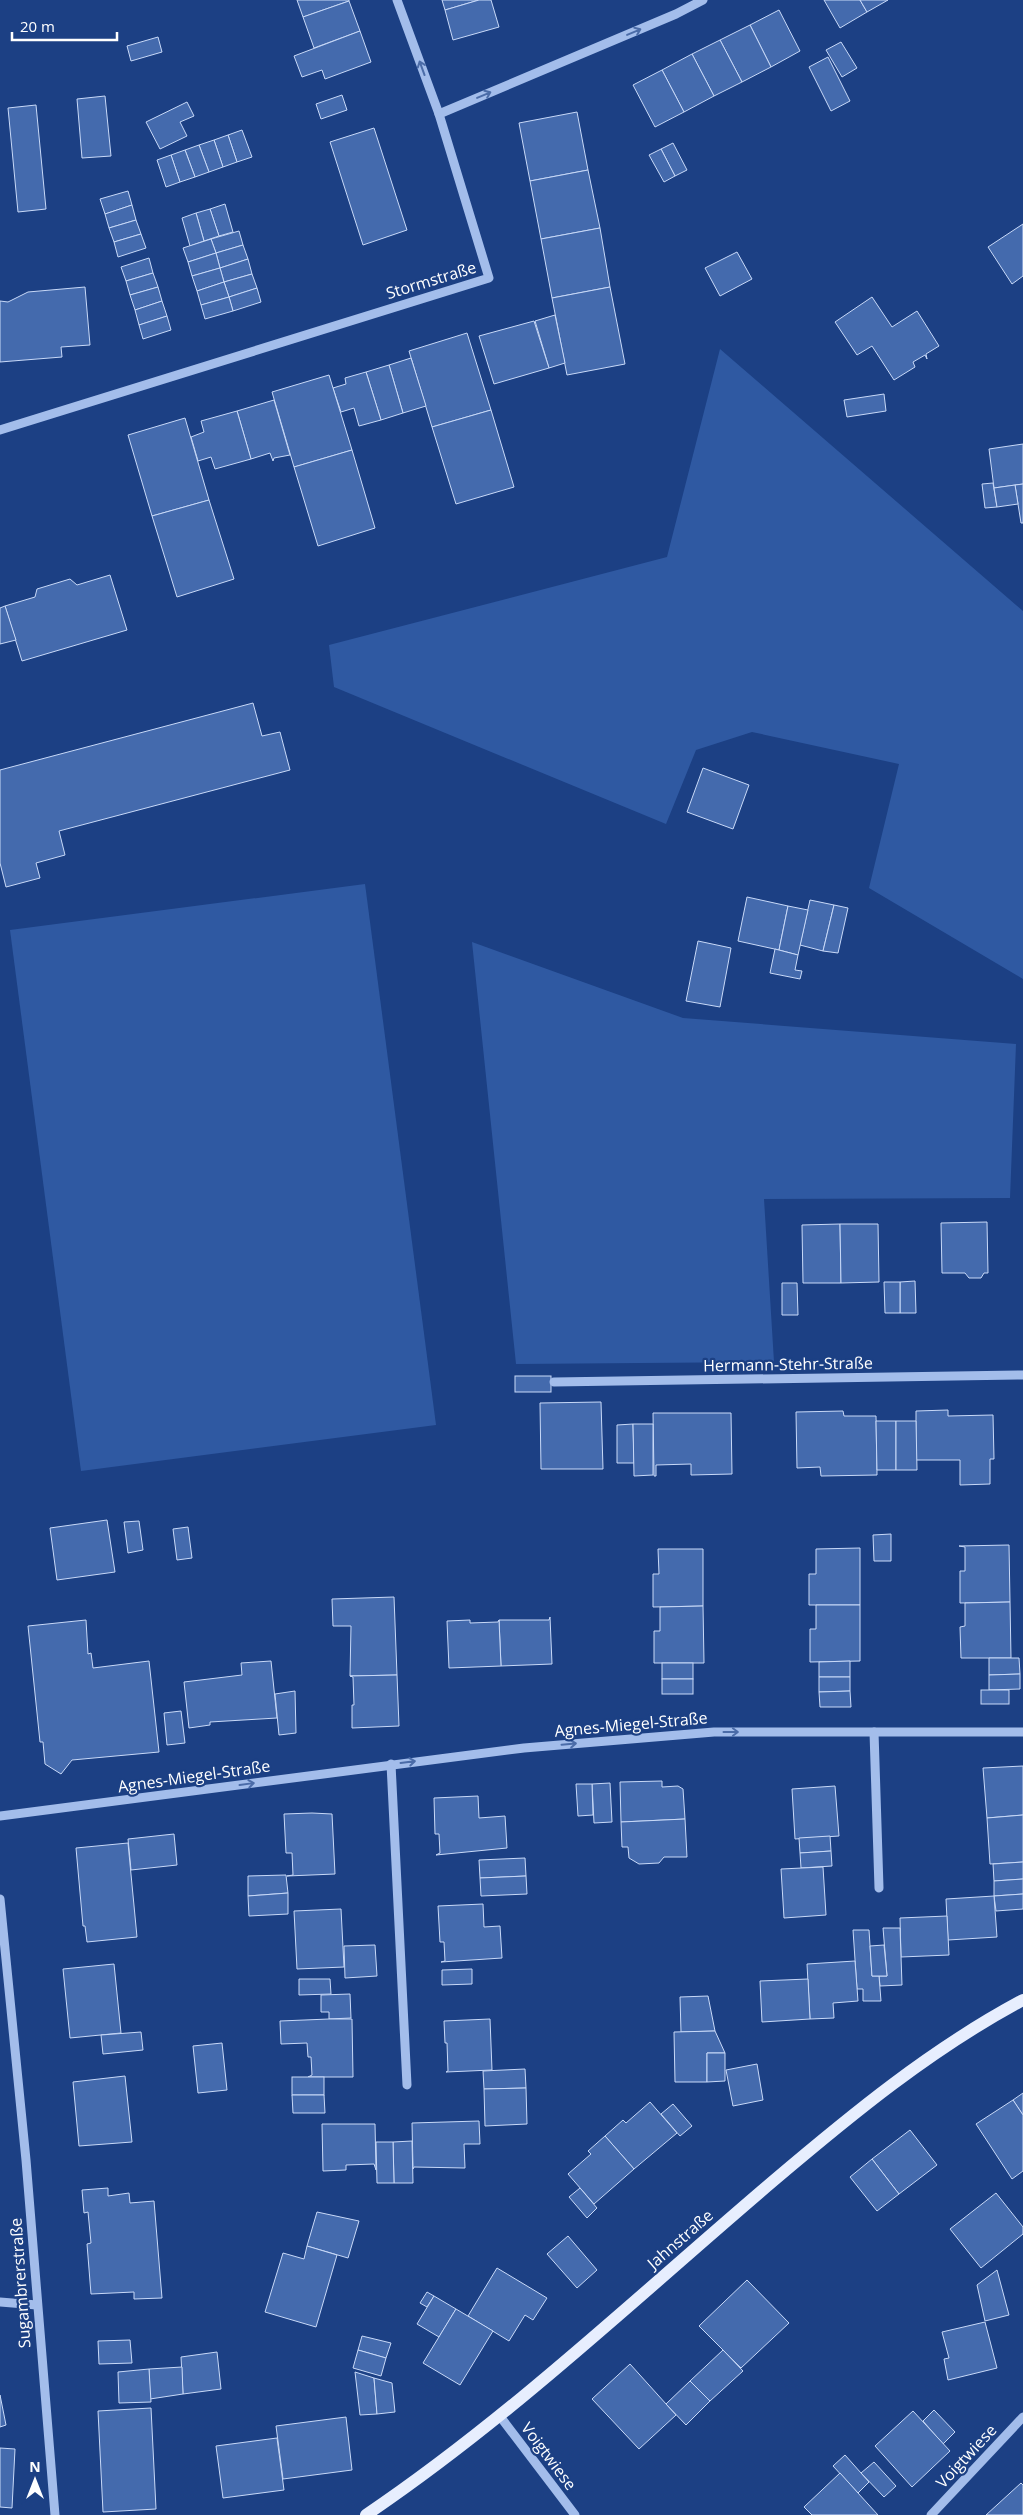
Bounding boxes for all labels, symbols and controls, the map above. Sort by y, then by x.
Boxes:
scale bar [12,10,118,42]
text: 20 m [20,16,55,36]
one-way arrow [626,26,641,36]
one-way arrow [417,61,426,76]
one-way arrow [476,90,491,99]
street label: Stormstraße [383,256,479,304]
street label: Hermann-Stehr-Straße [703,1352,873,1376]
street label: Agnes-Miegel-Straße [554,1706,708,1742]
one-way arrow [723,1727,739,1737]
one-way arrow [561,1740,577,1749]
street label: Agnes-Miegel-Straße [116,1754,272,1798]
one-way arrow [400,1757,416,1767]
one-way arrow [239,1779,255,1789]
street label: Jahnstraße [641,2204,718,2275]
street label: Sugambrerstraße [4,2217,36,2349]
street label: Voigtwiese [516,2418,582,2494]
street label: Voigtwiese [931,2419,1001,2493]
north arrow [10,2455,60,2505]
text: N [29,2457,41,2476]

